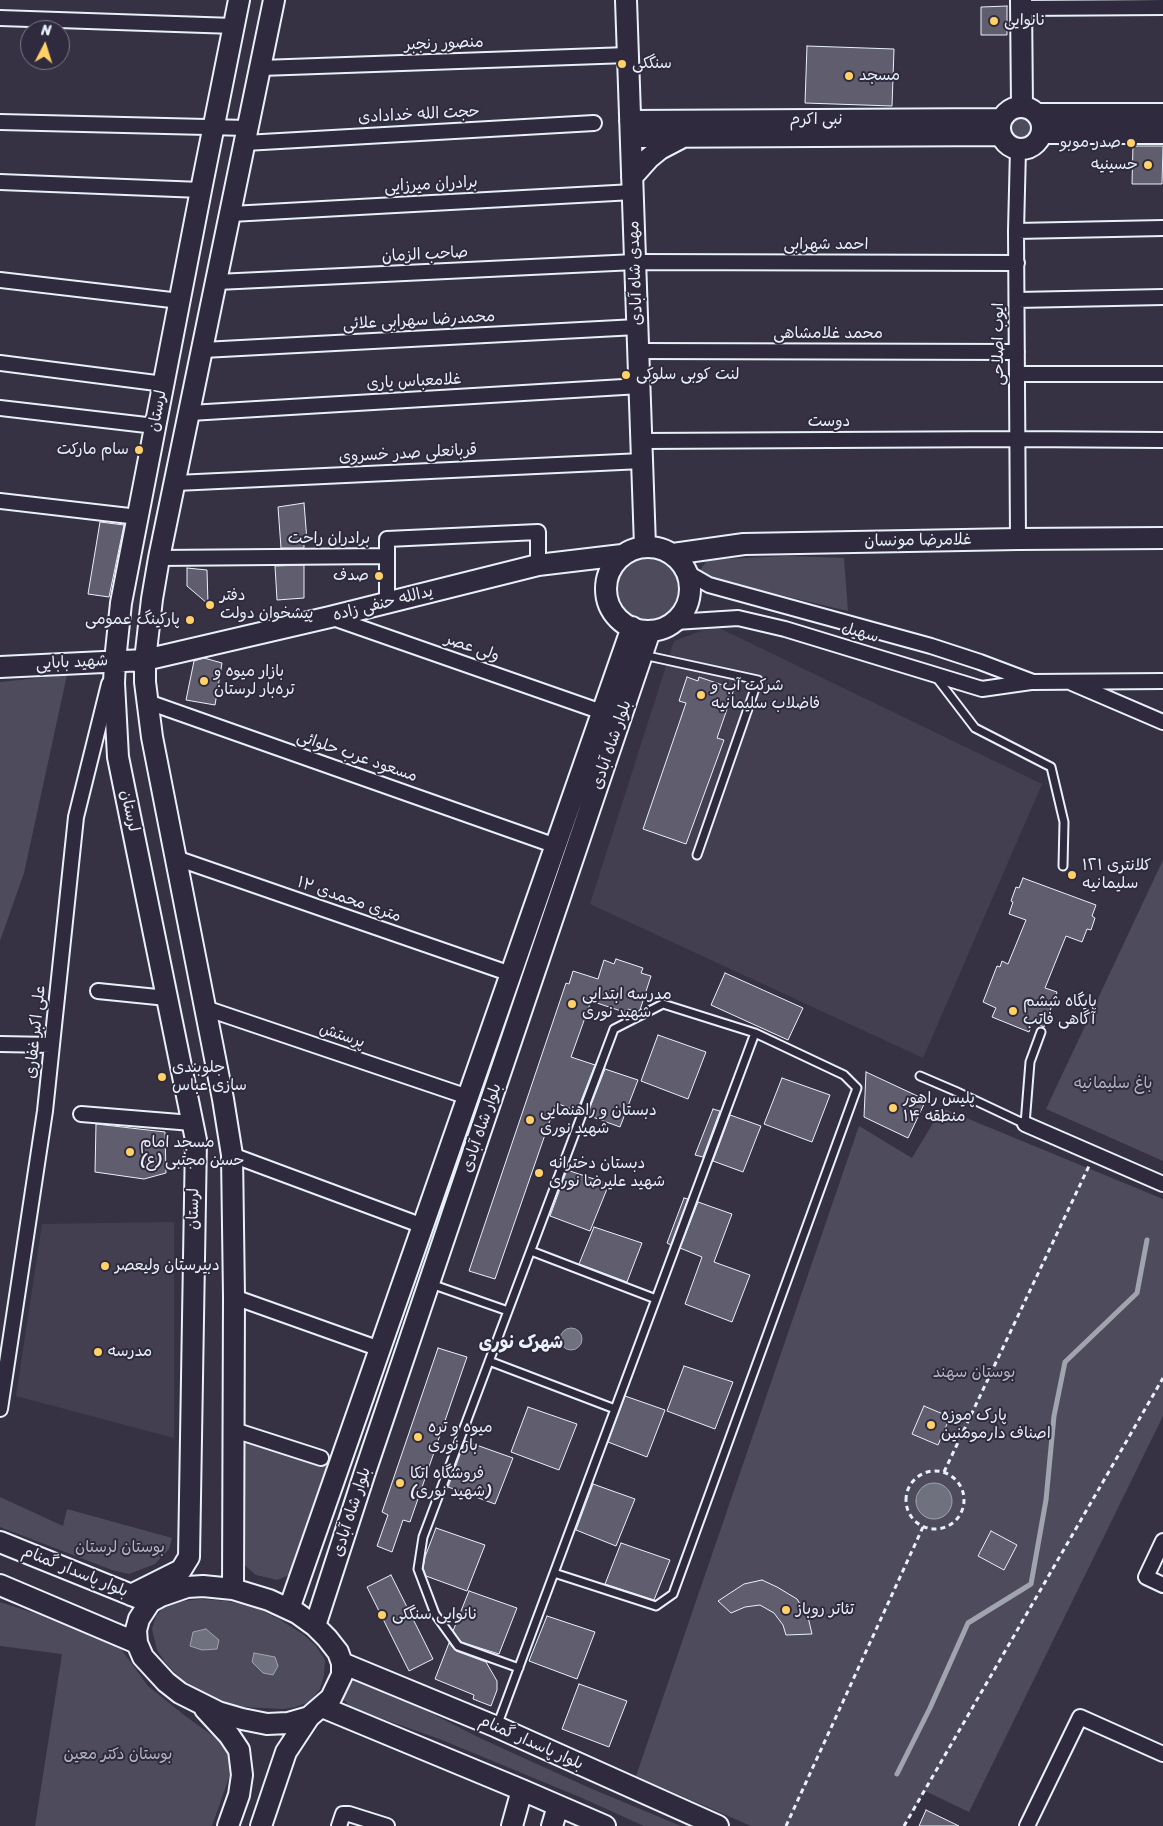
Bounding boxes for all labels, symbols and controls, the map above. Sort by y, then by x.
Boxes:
place label: نانوایی [1004,11,1046,31]
marker: نانوایی [988,15,1000,27]
text: N [40,18,52,43]
north arrow [20,20,70,70]
street label: منصور رنجبر [404,33,484,55]
place label: سنگکی [632,54,672,74]
marker: سنگکی [616,58,628,70]
place label: مسجد [859,66,900,86]
marker: مسجد [843,70,855,82]
street label: حجت الله خدادادی [358,102,480,128]
street label: نبی اکرم [790,110,842,130]
place label: صدر موبو [1060,133,1121,153]
marker: صدر موبو [1125,137,1137,149]
place label: حسینیه [1091,155,1138,175]
marker: حسینیه [1142,159,1154,171]
street label: برادران میرزایی [384,173,478,197]
street label: مهدی شاه آبادی [625,220,647,326]
street label: احمد شهرابی [784,235,868,255]
street label: صاحب الزمان [381,243,469,267]
street label: ایوب اصلاحی [989,302,1009,386]
street label: محمدرضا سهرابی علائی [342,307,496,335]
street label: محمد غلامشاهی [773,324,883,344]
place label: لنت کوبی سلوکی [636,365,739,385]
marker: لنت کوبی سلوکی [620,369,632,381]
street label: غلامعباس یاری [366,370,462,394]
street label: لرستان [145,389,171,433]
street label: دوست [808,412,850,432]
place label: سام مارکت [57,440,129,460]
street label: قربانعلی صدر خسروی [338,441,478,467]
marker: سام مارکت [133,444,145,456]
street label: برادران راحت [288,529,370,549]
street label: غلامرضا مونسان [864,530,972,552]
place label: صدف [333,566,369,586]
marker: صدف [373,570,385,582]
street label: یدالله حنفی زاده [331,582,435,626]
place label: دفتر پیشخوان دولت [220,586,313,624]
marker: دفتر پیشخوان دولت [204,599,216,611]
place label: پارکینگ عمومی [85,610,180,630]
marker: پارکینگ عمومی [184,614,196,626]
street label: سهیل [839,619,881,647]
street label: ولی عصر [442,630,502,666]
street label: شهید بابایی [35,652,109,674]
place label: بازار میوه و تره‌بار لرستان [214,662,295,700]
marker: بازار میوه و تره‌بار لرستان [198,675,210,687]
place label: شرکت آب و فاضلاب سلیمانیه [711,676,820,714]
marker: شرکت آب و فاضلاب سلیمانیه [695,689,707,701]
street label: بلوار شاه آبادی [588,698,636,792]
street label: مسعود عرب حلوائی [294,727,420,787]
street label: لرستان [115,788,143,834]
place label: كلانتری ١٢١ سلیمانیه [1082,856,1151,894]
marker: كلانتری ١٢١ سلیمانیه [1066,869,1078,881]
street label: ۱۲ متری محمدی [295,873,403,927]
street label: علی اکبر غفاری [22,984,50,1080]
place label: مدرسه ابتدایی شهید نوری [582,985,672,1023]
place label: پایگاه ششم آگاهی فاتب [1023,992,1097,1030]
marker: مدرسه ابتدایی شهید نوری [566,998,578,1010]
marker: پایگاه ششم آگاهی فاتب [1007,1005,1019,1017]
street label: پرستش [317,1019,367,1053]
place label: جلوبندی سازی عباس [172,1058,247,1096]
marker: جلوبندی سازی عباس [156,1071,168,1083]
park label: باغ سلیمانیه [1073,1074,1153,1094]
street label: بلوار شاه آبادی [458,1081,506,1175]
place label: پلیس راهور منطقه ۱۴ [903,1089,975,1127]
place label: دبستان و راهنمایی شهید نوری [540,1101,657,1139]
marker: پلیس راهور منطقه ۱۴ [887,1102,899,1114]
marker: دبستان و راهنمایی شهید نوری [524,1114,536,1126]
place label: مسجد امام حسن مجتبی (ع) [140,1133,245,1171]
marker: مسجد امام حسن مجتبی (ع) [124,1146,136,1158]
place label: دبستان دخترانه شهید علیرضا نوری [549,1154,665,1192]
marker: دبستان دخترانه شهید علیرضا نوری [533,1167,545,1179]
street label: لرستان [184,1188,204,1230]
place label: دبیرستان ولیعصر [115,1256,220,1276]
marker: دبیرستان ولیعصر [99,1260,111,1272]
district label: شهرک نوری [479,1332,563,1354]
place label: مدرسه [108,1342,152,1362]
marker: مدرسه [92,1346,104,1358]
park label: بوستان سهند [933,1363,1015,1383]
place label: پارک موزه اصناف دارمومنین [941,1406,1051,1444]
place label: میوه و تره بار نوری [428,1418,493,1456]
marker: پارک موزه اصناف دارمومنین [925,1419,937,1431]
marker: میوه و تره بار نوری [412,1431,424,1443]
place label: فروشگاه اتکا (شهید نوری) [410,1464,491,1502]
street label: بلوار شاه آبادی [329,1465,375,1559]
marker: فروشگاه اتکا (شهید نوری) [394,1477,406,1489]
park label: بوستان لرستان [75,1538,165,1558]
street label: بلوار پاسدار گمنام [19,1542,131,1602]
place label: تئاتر روباز [796,1600,854,1620]
marker: تئاتر روباز [780,1604,792,1616]
place label: نانوایی سنگکی [392,1605,478,1625]
marker: نانوایی سنگکی [376,1609,388,1621]
street label: بلوار پاسدار گمنام [476,1711,586,1775]
park label: بوستان دکتر معین [64,1745,172,1765]

